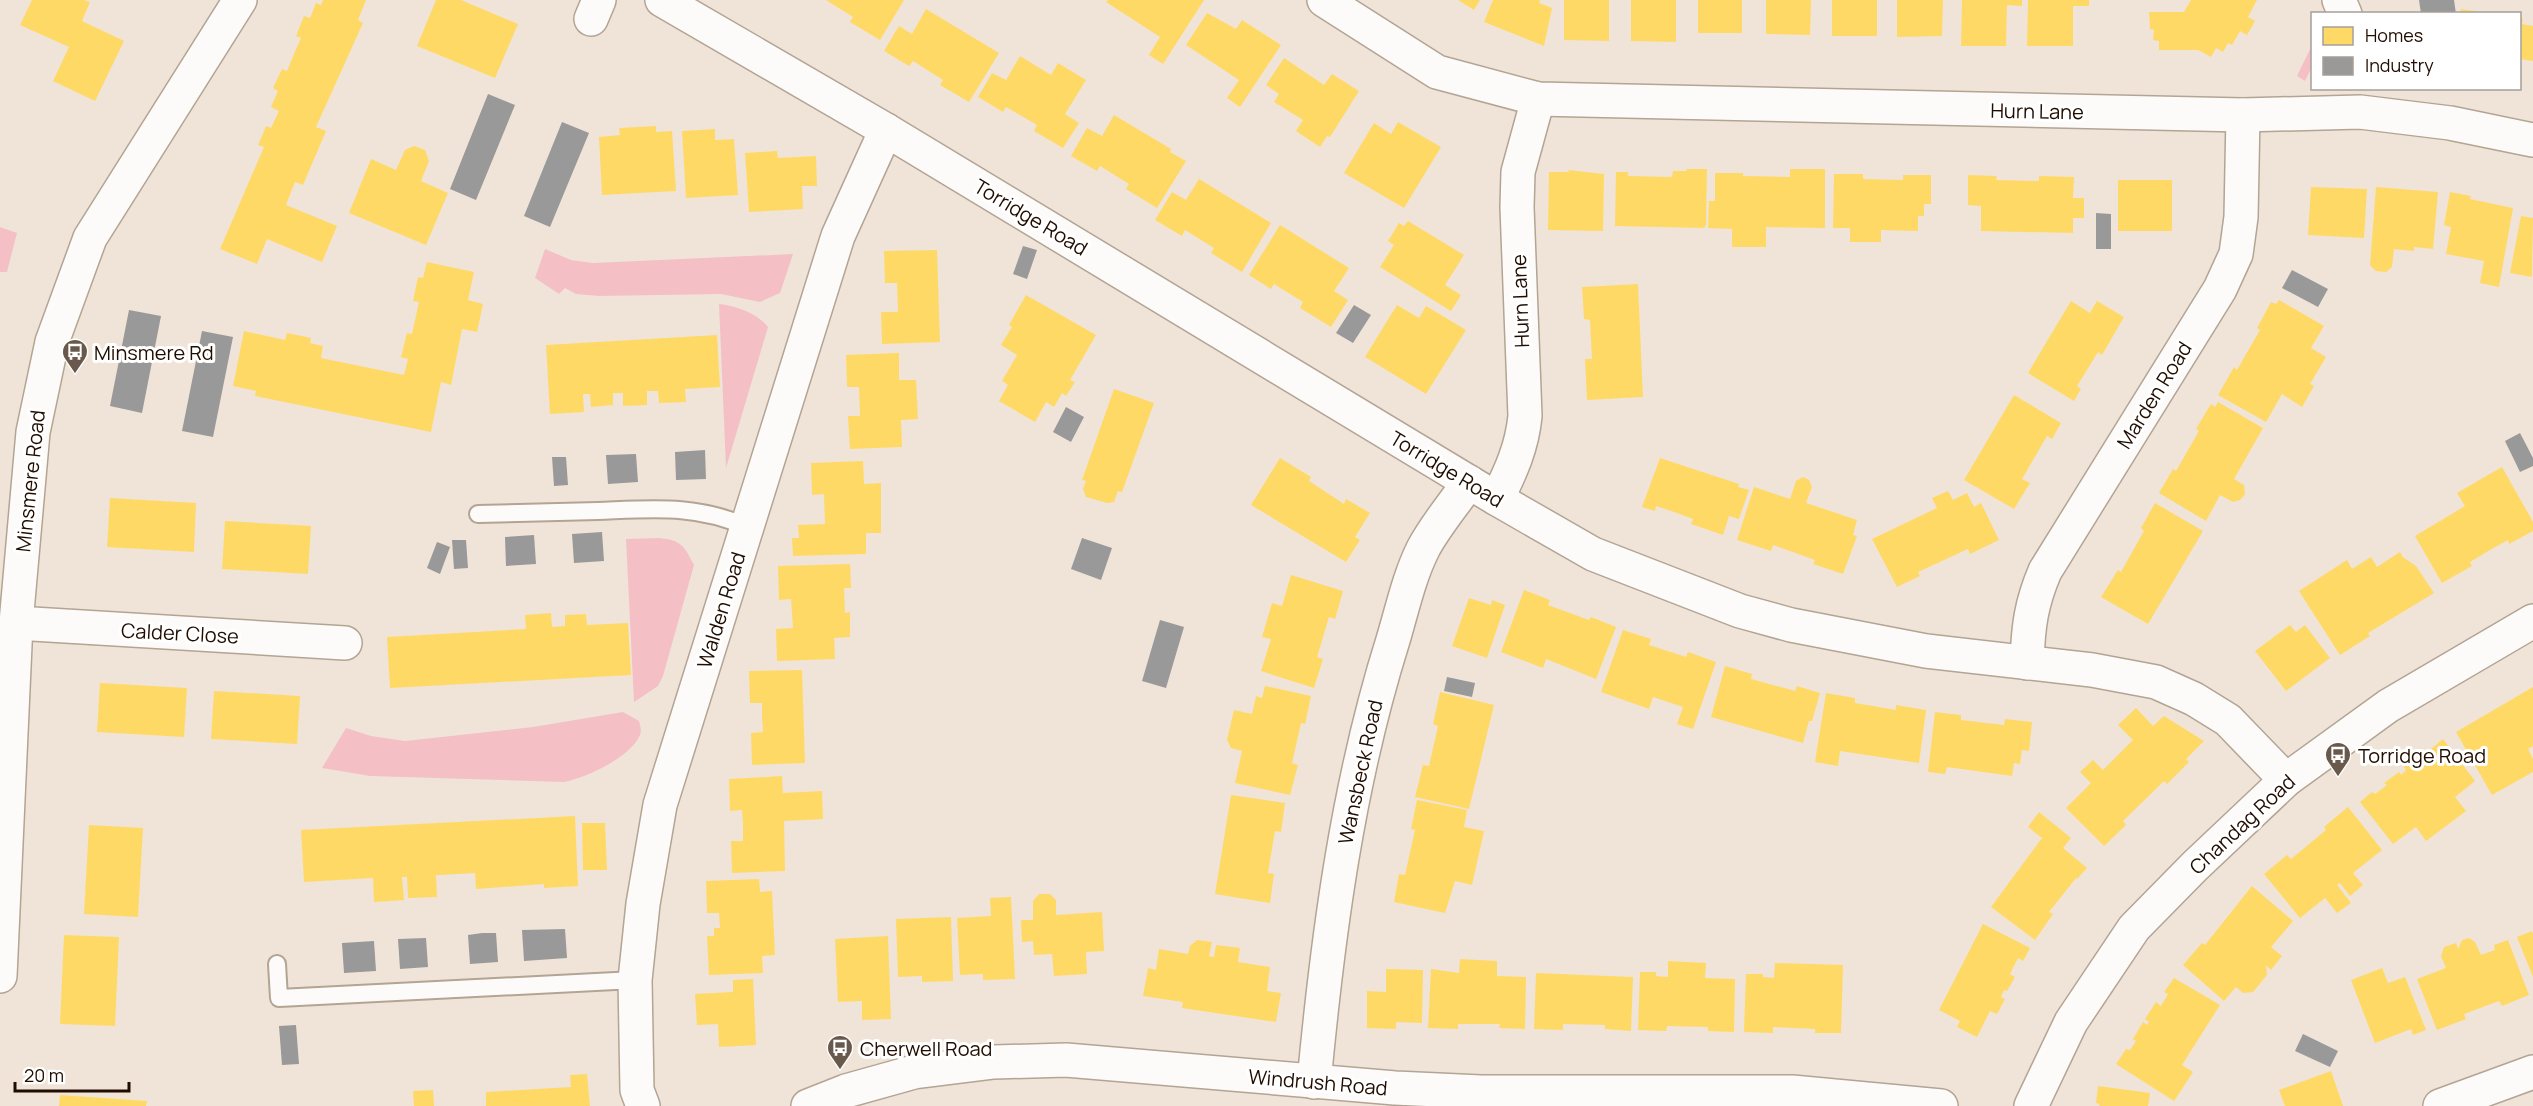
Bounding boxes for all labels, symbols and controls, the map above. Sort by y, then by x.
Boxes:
legend [2311,12,2521,90]
text: Homes [2365,23,2423,47]
text: Industry [2365,53,2434,77]
street label: Hurn Lane [1990,97,2084,125]
street label: Torridge Road [969,172,1093,262]
street label: Hurn Lane [1505,254,1535,348]
street label: Marden Road [2110,336,2198,454]
bus stop icon: Minsmere Rd [60,337,90,375]
place label: Minsmere Rd [94,339,214,366]
street label: Minsmere Road [9,409,51,553]
street label: Torridge Road [1385,424,1509,514]
street label: Walden Road [691,549,751,671]
street label: Calder Close [120,616,240,650]
street label: Wansbeck Road [1331,697,1389,847]
bus stop icon: Torridge Road [2323,740,2353,778]
place label: Torridge Road [2358,742,2486,769]
street label: Chandag Road [2183,768,2301,880]
bus stop icon: Cherwell Road [825,1033,855,1071]
place label: Cherwell Road [860,1035,992,1062]
scale bar [15,1055,129,1093]
street label: Windrush Road [1247,1062,1389,1102]
text: 20 m [24,1063,64,1087]

